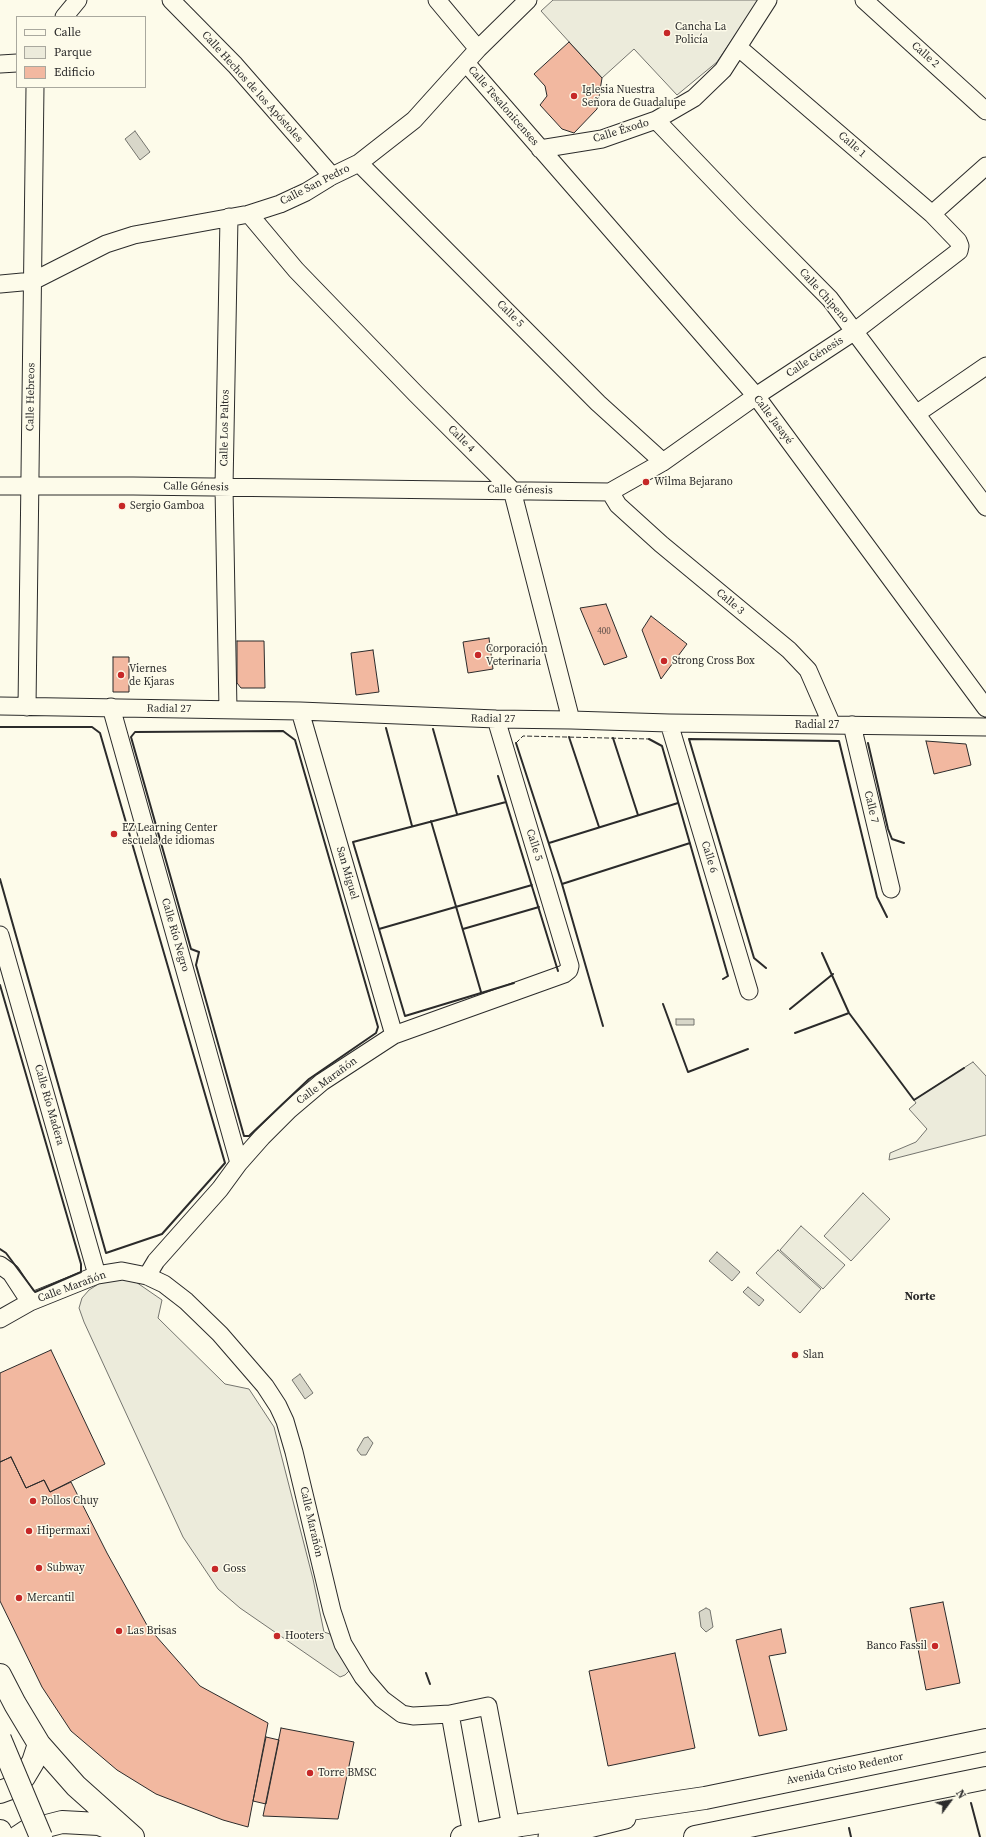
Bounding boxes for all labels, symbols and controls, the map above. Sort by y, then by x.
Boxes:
legend [16,16,146,88]
place label: Cancha La Policía [675,20,726,46]
text: Calle [54,24,81,40]
marker: Cancha La Policía [662,28,672,38]
street label: Calle Hechos de los Apóstoles [199,29,305,145]
street label: Calle 2 [908,39,942,71]
text: Parque [54,44,92,60]
street label: Calle Tesalonicenses [465,63,541,149]
text: Edificio [54,64,95,80]
place label: Iglesia Nuestra Señora de Guadalupe [582,83,686,109]
marker: Iglesia Nuestra Señora de Guadalupe [569,91,579,101]
street label: Calle Éxodo [591,116,651,146]
street label: Calle 1 [835,129,869,161]
street label: Calle San Pedro [278,162,352,208]
street label: Calle Chipeno [796,266,852,326]
street label: Calle 5 [494,298,526,330]
street label: Calle Génesis [784,334,846,380]
street label: Calle Hebreos [24,363,38,431]
street label: Calle Los Paltos [218,389,232,467]
street label: Calle Jasayé [750,393,796,447]
street label: Calle 4 [445,423,477,455]
place label: Wilma Bejarano [654,475,733,489]
marker: Wilma Bejarano [641,477,651,487]
street label: Calle Génesis [163,480,229,494]
street label: Calle Génesis [487,483,553,497]
place label: Sergio Gamboa [130,499,204,513]
marker: Sergio Gamboa [117,501,127,511]
street label: Calle 3 [713,586,747,618]
house number: 400 [597,627,611,637]
place label: Corporación Veterinaria [486,642,548,668]
marker: Corporación Veterinaria [473,650,483,660]
place label: Strong Cross Box [672,654,755,668]
marker: Strong Cross Box [659,656,669,666]
place label: Viernes de Kjaras [129,662,174,688]
marker: Viernes de Kjaras [116,670,126,680]
street label: Radial 27 [147,702,191,716]
street label: Radial 27 [471,712,515,726]
street label: Radial 27 [795,718,839,732]
street label: Calle 7 [861,790,881,824]
place label: EZ Learning Center escuela de idiomas [122,821,217,847]
street label: Calle 5 [523,827,545,863]
marker: EZ Learning Center escuela de idiomas [109,829,119,839]
street label: Calle 6 [698,839,720,875]
street label: San Miguel [333,845,361,901]
street label: Calle Río Negro [158,897,192,973]
street label: Calle Marañón [294,1055,360,1107]
street label: Calle Río Madera [31,1063,67,1147]
street label: Calle Marañón [36,1268,108,1306]
district label: Norte [904,1290,936,1304]
place label: Slan [803,1348,824,1362]
marker: Slan [790,1350,800,1360]
street label: Calle Marañón [296,1485,326,1559]
place label: Pollos Chuy [41,1494,98,1508]
marker: Pollos Chuy [28,1496,38,1506]
place label: Hipermaxi [37,1524,90,1538]
marker: Hipermaxi [24,1526,34,1536]
place label: Subway [47,1561,85,1575]
place label: Goss [223,1562,246,1576]
marker: Subway [34,1563,44,1573]
marker: Goss [210,1564,220,1574]
place label: Mercantil [27,1591,75,1605]
marker: Mercantil [14,1593,24,1603]
place label: Las Brisas [127,1624,176,1638]
marker: Las Brisas [114,1626,124,1636]
place label: Hooters [285,1629,324,1643]
marker: Hooters [272,1631,282,1641]
place label: Banco Fassil [866,1639,927,1653]
marker: Banco Fassil [930,1641,940,1651]
street label: Avenida Cristo Redentor [785,1750,905,1788]
place label: Torre BMSC [318,1766,376,1780]
marker: Torre BMSC [305,1768,315,1778]
north arrow [930,1781,970,1821]
text: N [952,1787,969,1802]

